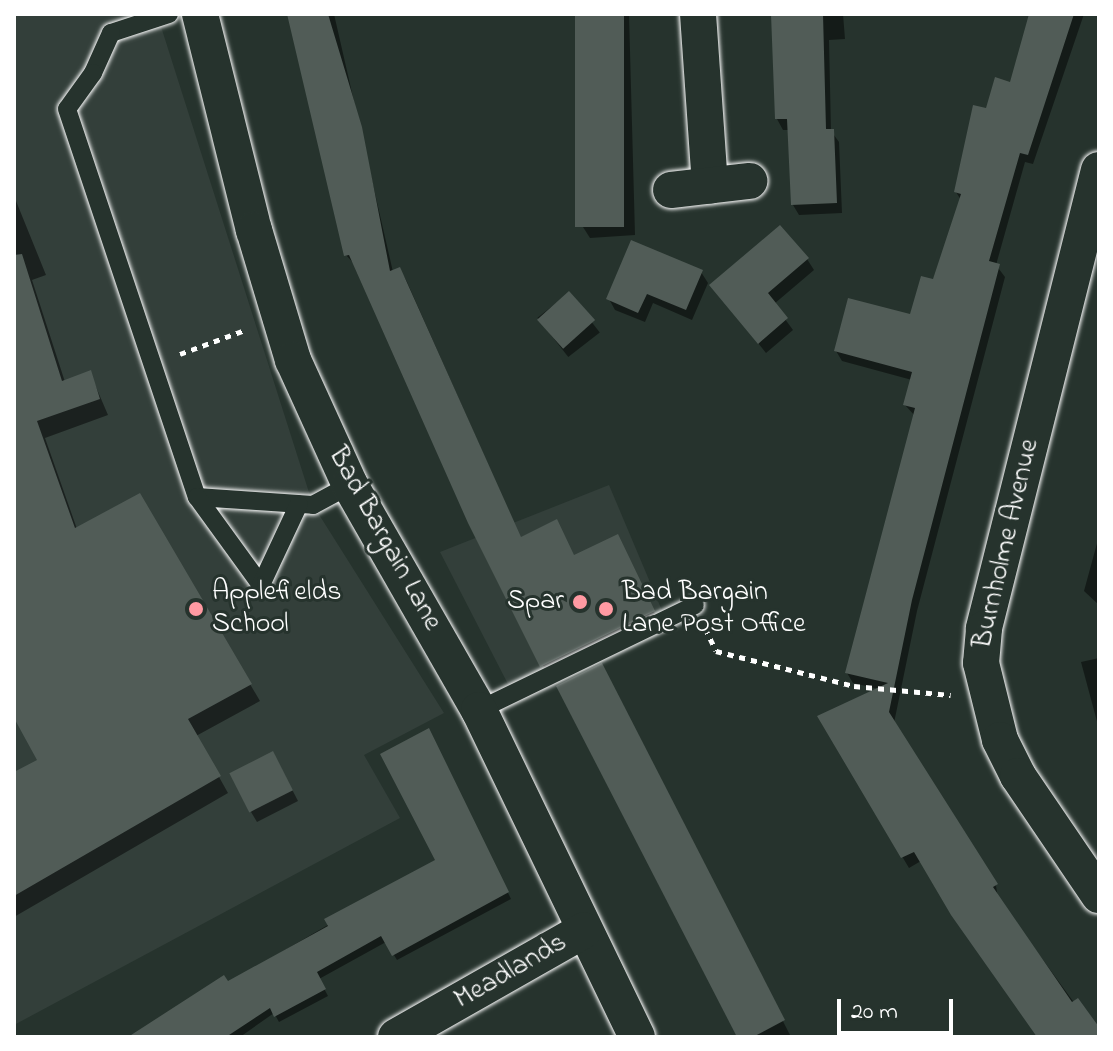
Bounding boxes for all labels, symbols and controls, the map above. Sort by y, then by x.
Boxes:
street label: Burnholme Avenue [967,436,1047,652]
street label: Bad Bargain Lane [320,441,448,637]
place label: Applefields School [212,576,341,642]
place label: Bad Bargain Lane Post Office [622,576,805,642]
place label: Spar [507,585,564,619]
marker: Spar [571,593,589,611]
marker: Applefields School [187,600,205,618]
marker: Bad Bargain Lane Post Office [597,600,615,618]
street label: Meadlands [449,926,573,1018]
scale bar [841,983,957,1033]
text: 20 m [851,995,898,1030]

